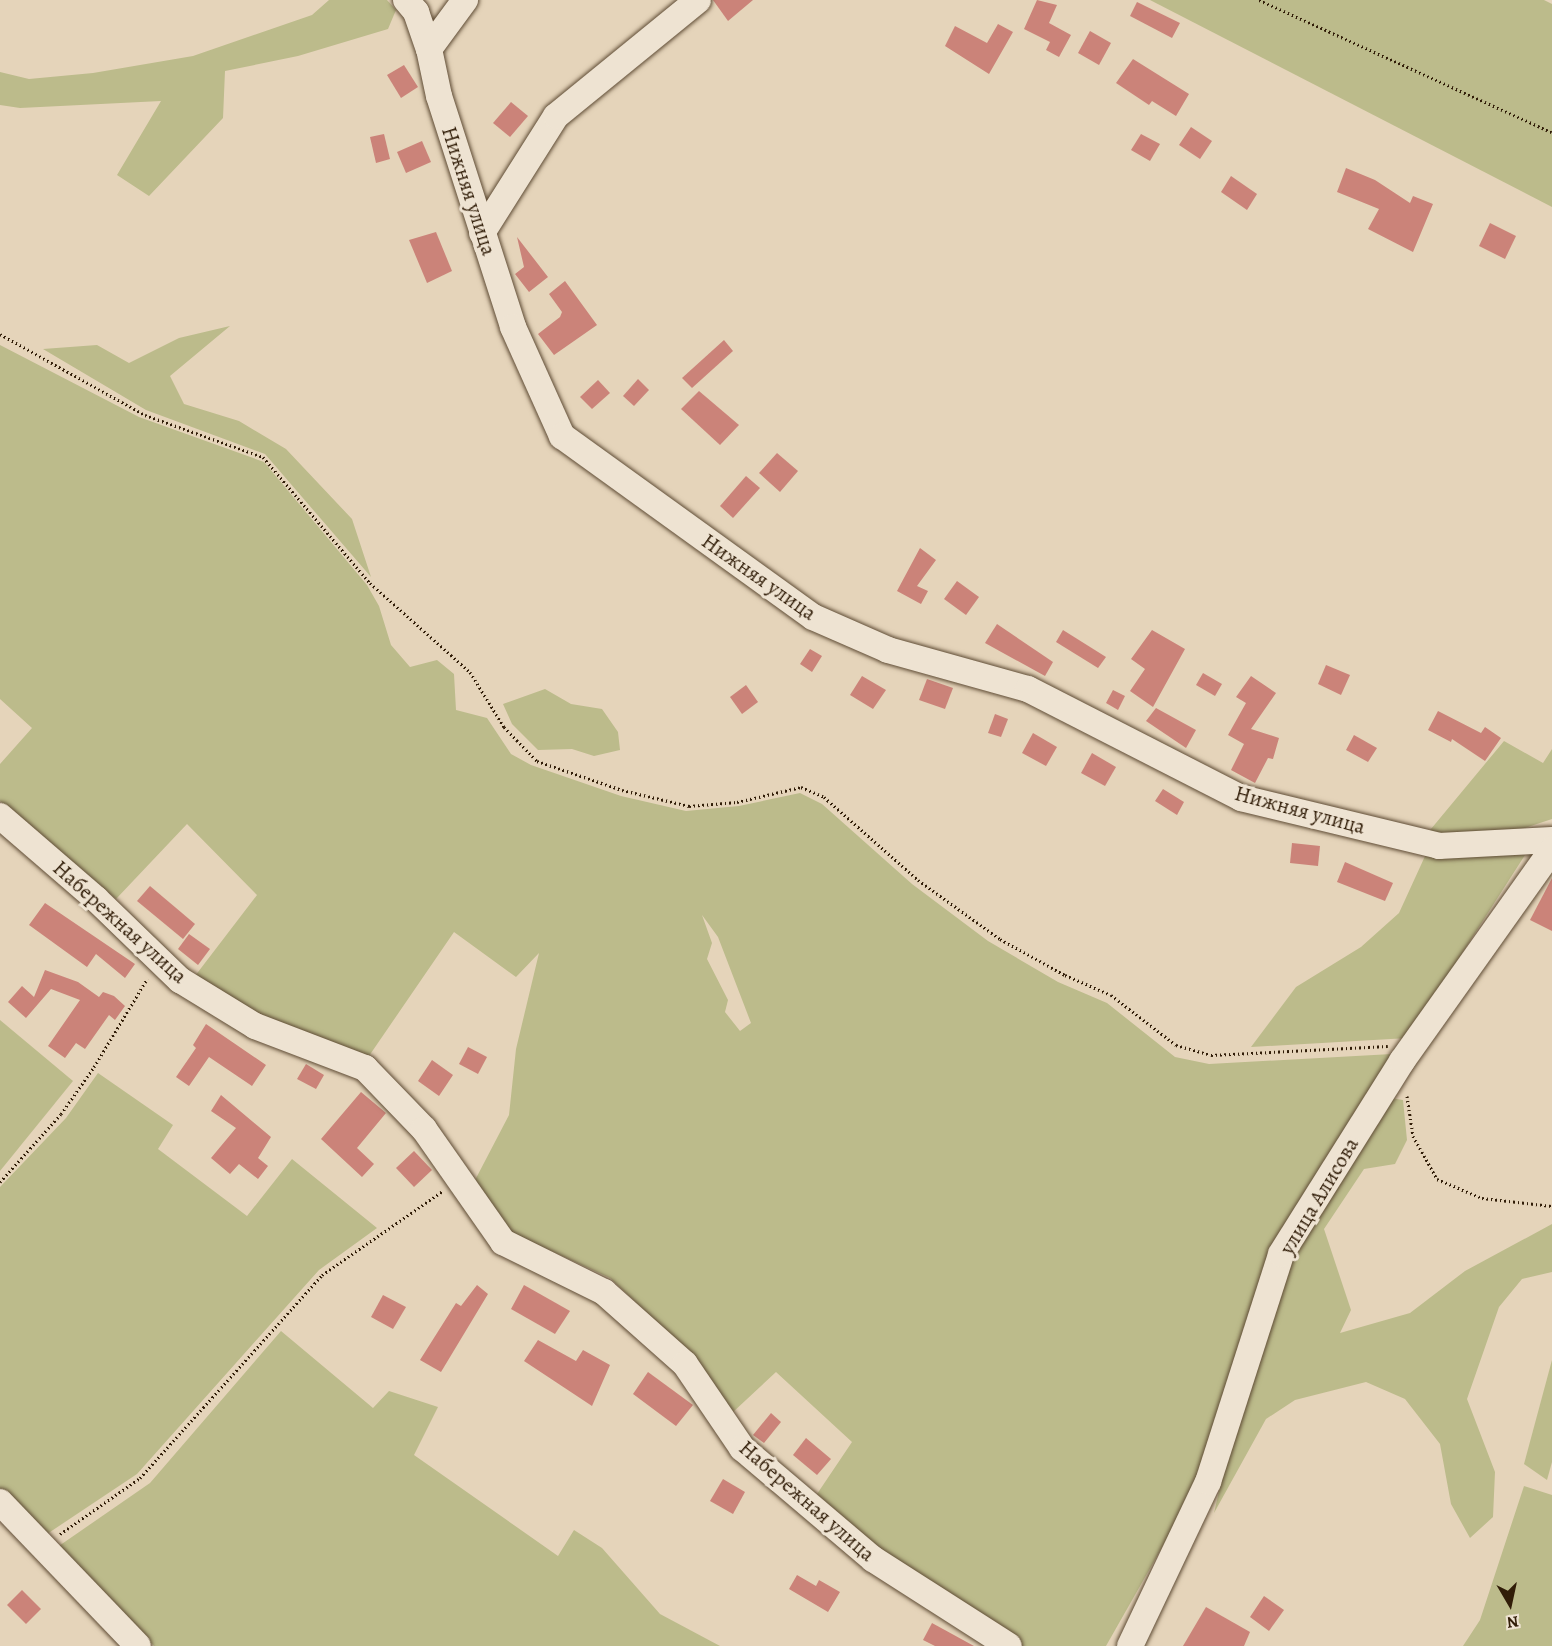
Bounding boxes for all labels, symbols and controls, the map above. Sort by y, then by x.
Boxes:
street label: Нижняя улица [436,123,502,259]
street label: Нижняя улица [697,528,821,626]
street label: Нижняя улица [1232,780,1368,840]
street label: Набережная улица [48,855,192,989]
street label: улица Алисова [1274,1133,1364,1259]
street label: Набережная улица [734,1435,880,1567]
north arrow [1480,1574,1540,1634]
text: N [1505,1610,1520,1634]

